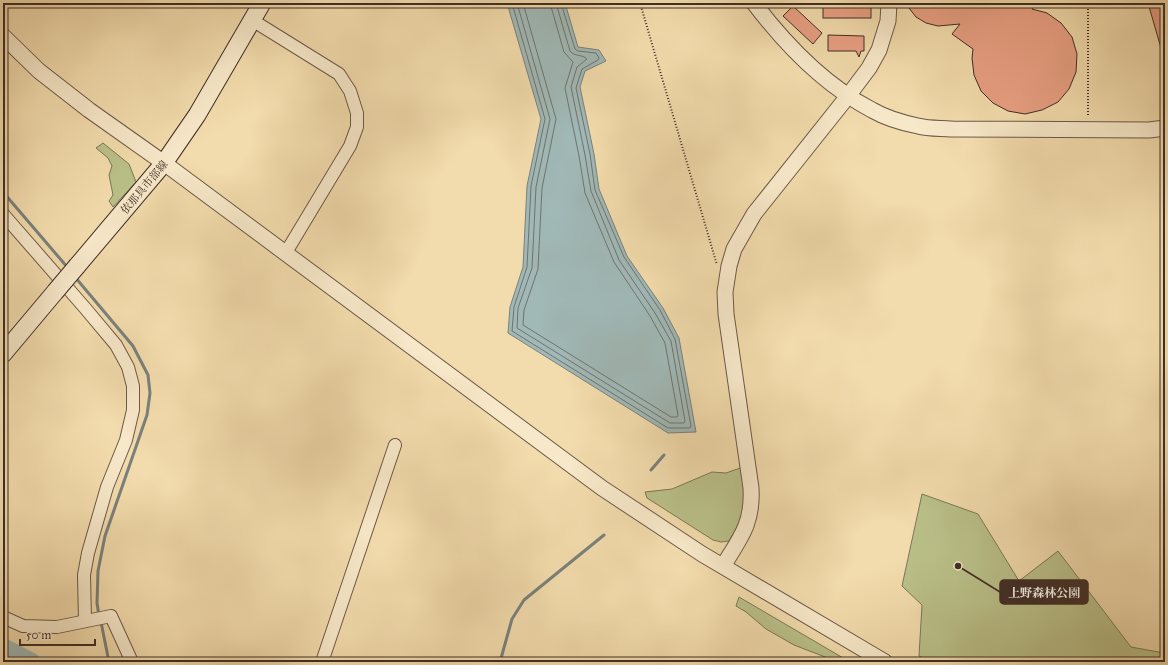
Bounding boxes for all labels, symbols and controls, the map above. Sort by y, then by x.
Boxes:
street label: 依那具市部線 [118,158,171,217]
callout: 上野森林公園 [1000,580,1088,604]
text: 上野森林公園 [1008,586,1080,600]
scale bar [20,621,95,647]
text: 50 m [26,628,51,642]

